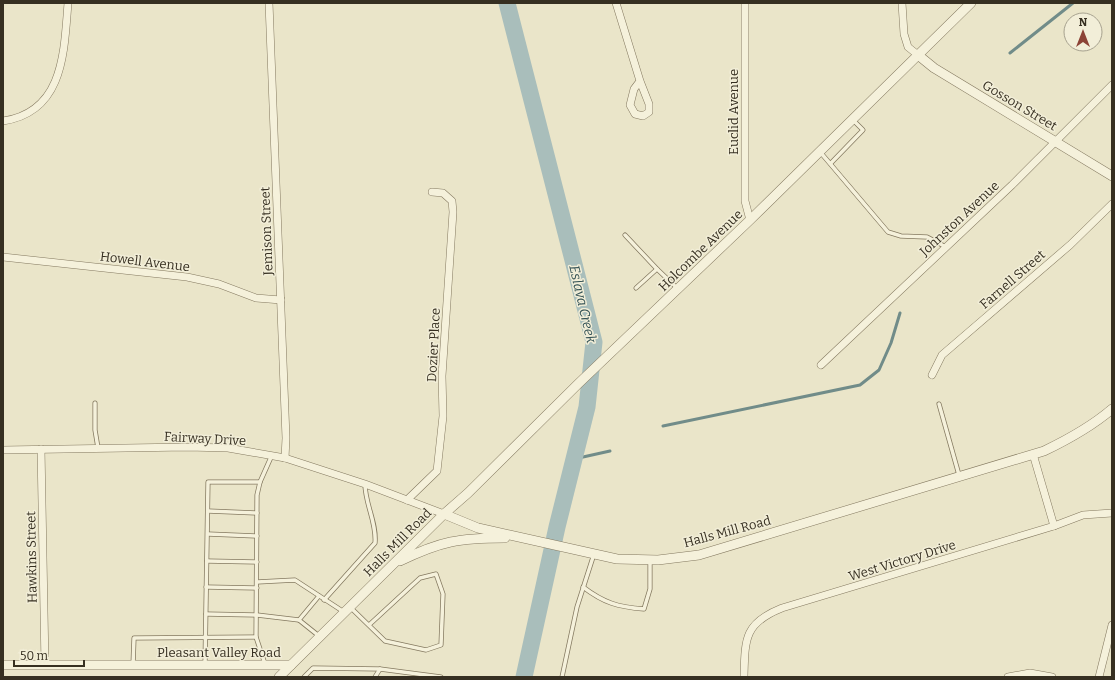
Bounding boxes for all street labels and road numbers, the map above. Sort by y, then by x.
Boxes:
street label: Euclid Avenue [726,69,741,155]
street label: Gosson Street [980,77,1060,134]
street label: Johnston Avenue [916,178,1002,260]
street label: Jemison Street [257,186,276,277]
street label: Holcombe Avenue [655,207,745,294]
street label: Farnell Street [977,247,1048,312]
street label: Howell Avenue [99,249,191,274]
street label: Dozier Place [424,308,443,382]
street label: Fairway Drive [164,429,246,448]
street label: Halls Mill Road [360,505,435,579]
street label: Hawkins Street [23,511,40,603]
street label: Halls Mill Road [682,513,773,550]
street label: West Victory Drive [847,537,958,584]
street label: Pleasant Valley Road [157,645,281,660]

